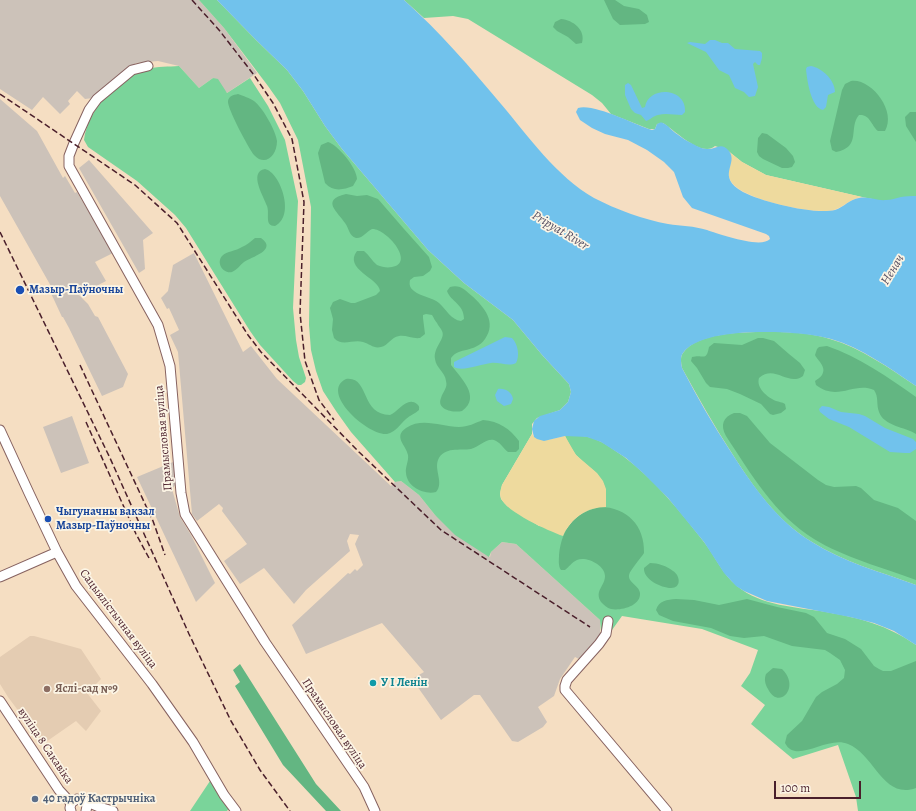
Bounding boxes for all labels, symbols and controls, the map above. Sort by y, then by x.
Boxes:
water label: Pripyat River [529,208,591,254]
water label: Ненач [878,252,908,288]
place label: Мазыр-Паўночны [29,283,123,297]
marker: Мазыр-Паўночны [14,284,26,296]
street label: Прамысловая вуліца [152,385,176,491]
place label: Чыгуначны вакзал Мазыр-Паўночны [56,505,155,533]
marker: Чыгуначны вакзал Мазыр-Паўночны [43,514,53,524]
street label: Сацыялістычная вуліца [76,567,160,671]
street label: Прамысловая вуліца [298,676,370,772]
place label: У І Ленін [381,676,428,690]
marker: У І Ленін [368,678,378,688]
place label: Яслі-сад №9 [55,682,118,696]
marker: Яслі-сад №9 [42,684,52,694]
street label: вуліца 8 Сакавіка [14,705,76,787]
scale bar [776,773,863,799]
text: 100 m [781,780,810,796]
place label: 40 гадоў Кастрычніка [43,792,155,806]
marker: 40 гадоў Кастрычніка [30,794,40,804]

